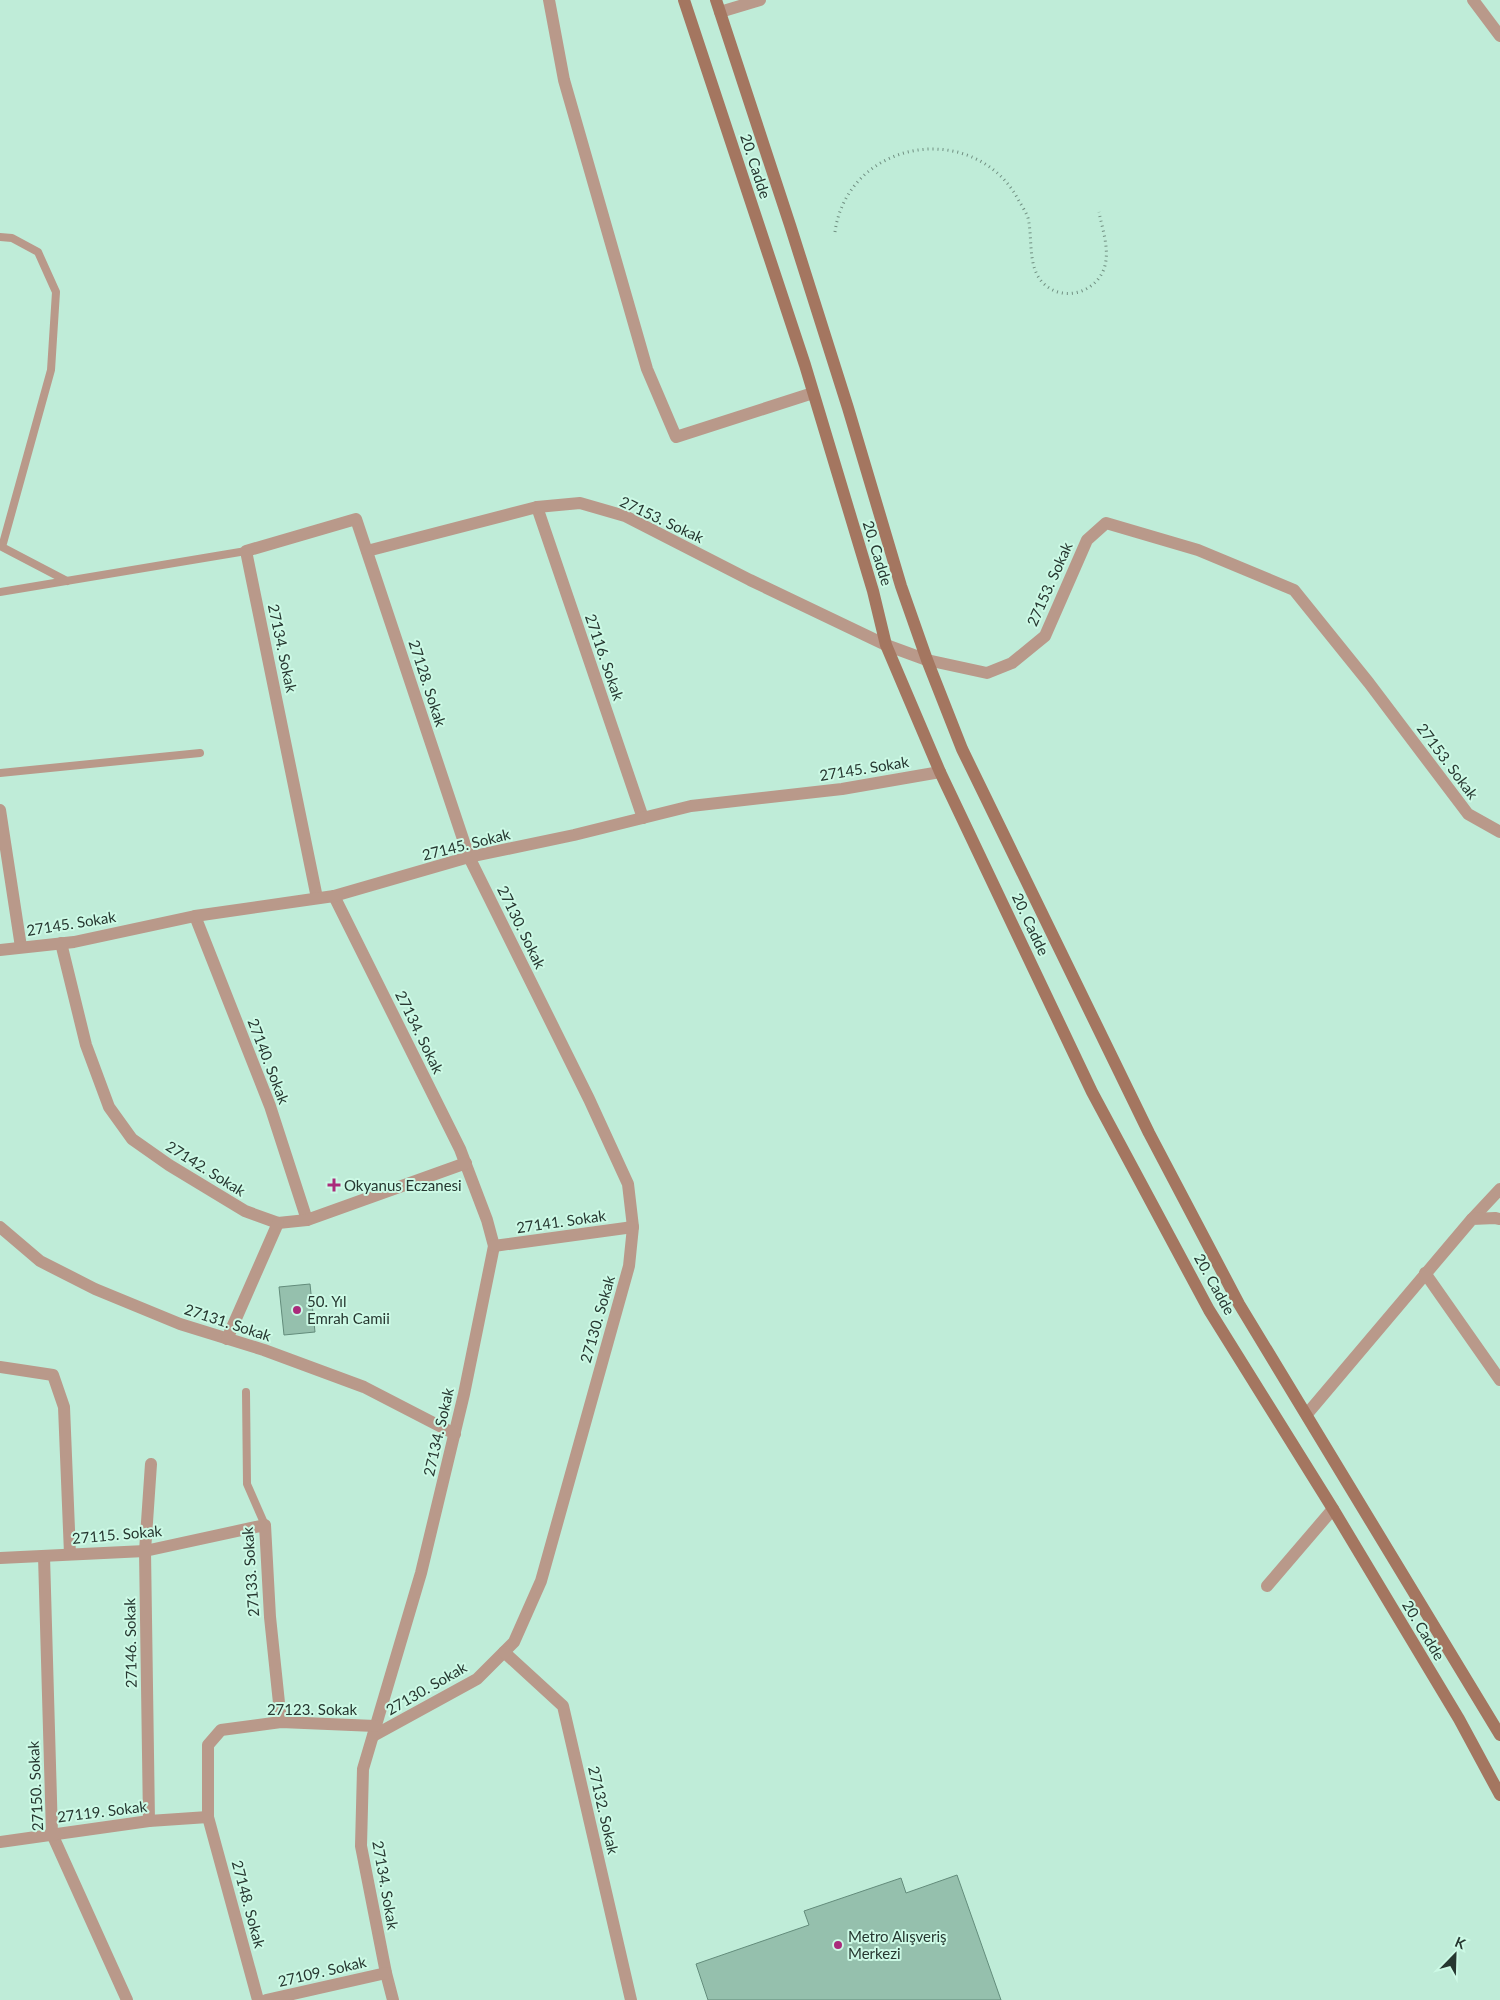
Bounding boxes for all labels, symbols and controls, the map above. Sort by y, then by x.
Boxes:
street label: 20. Cadde [737,131,775,201]
street label: 27153. Sokak [617,492,707,546]
street label: 20. Cadde [860,518,896,588]
street label: 27153. Sokak [1022,539,1076,629]
street label: 27134. Sokak [265,602,301,694]
street label: 27116. Sokak [582,611,628,703]
street label: 27128. Sokak [406,637,451,729]
street label: 27153. Sokak [1414,720,1483,803]
street label: 27145. Sokak [818,752,910,784]
street label: 27145. Sokak [420,824,512,864]
street label: 27130. Sokak [494,883,550,972]
street label: 20. Cadde [1009,890,1053,958]
street label: 27145. Sokak [25,907,117,939]
street label: 27134. Sokak [392,988,448,1077]
street label: 27140. Sokak [244,1016,294,1107]
street label: 27142. Sokak [163,1136,249,1200]
place label: Okyanus Eczanesi [344,1176,462,1194]
marker: Okyanus Eczanesi [328,1179,340,1191]
street label: 27141. Sokak [515,1206,607,1236]
street label: 20. Cadde [1191,1250,1239,1318]
street label: 27130. Sokak [576,1273,618,1365]
place label: 50. Yıl Emrah Camii [307,1292,390,1327]
street label: 27131. Sokak [182,1300,274,1345]
marker: 50. Yıl Emrah Camii [291,1304,303,1316]
street label: 27134. Sokak [419,1386,457,1478]
street label: 27115. Sokak [71,1521,163,1547]
street label: 27133. Sokak [238,1526,262,1618]
street label: 27146. Sokak [120,1597,140,1688]
street label: 20. Cadde [1399,1597,1449,1663]
street label: 27130. Sokak [382,1657,470,1718]
street label: 27123. Sokak [267,1700,357,1718]
street label: 27150. Sokak [24,1740,46,1831]
street label: 27132. Sokak [585,1764,623,1856]
street label: 27119. Sokak [56,1797,148,1825]
street label: 27134. Sokak [369,1839,403,1931]
street label: 27148. Sokak [229,1858,269,1950]
place label: Metro Alışveriş Merkezi [848,1927,947,1962]
north arrow [1430,1930,1480,1980]
text: K [1453,1933,1468,1952]
marker: Metro Alışveriş Merkezi [832,1939,844,1951]
street label: 27109. Sokak [276,1952,368,1990]

